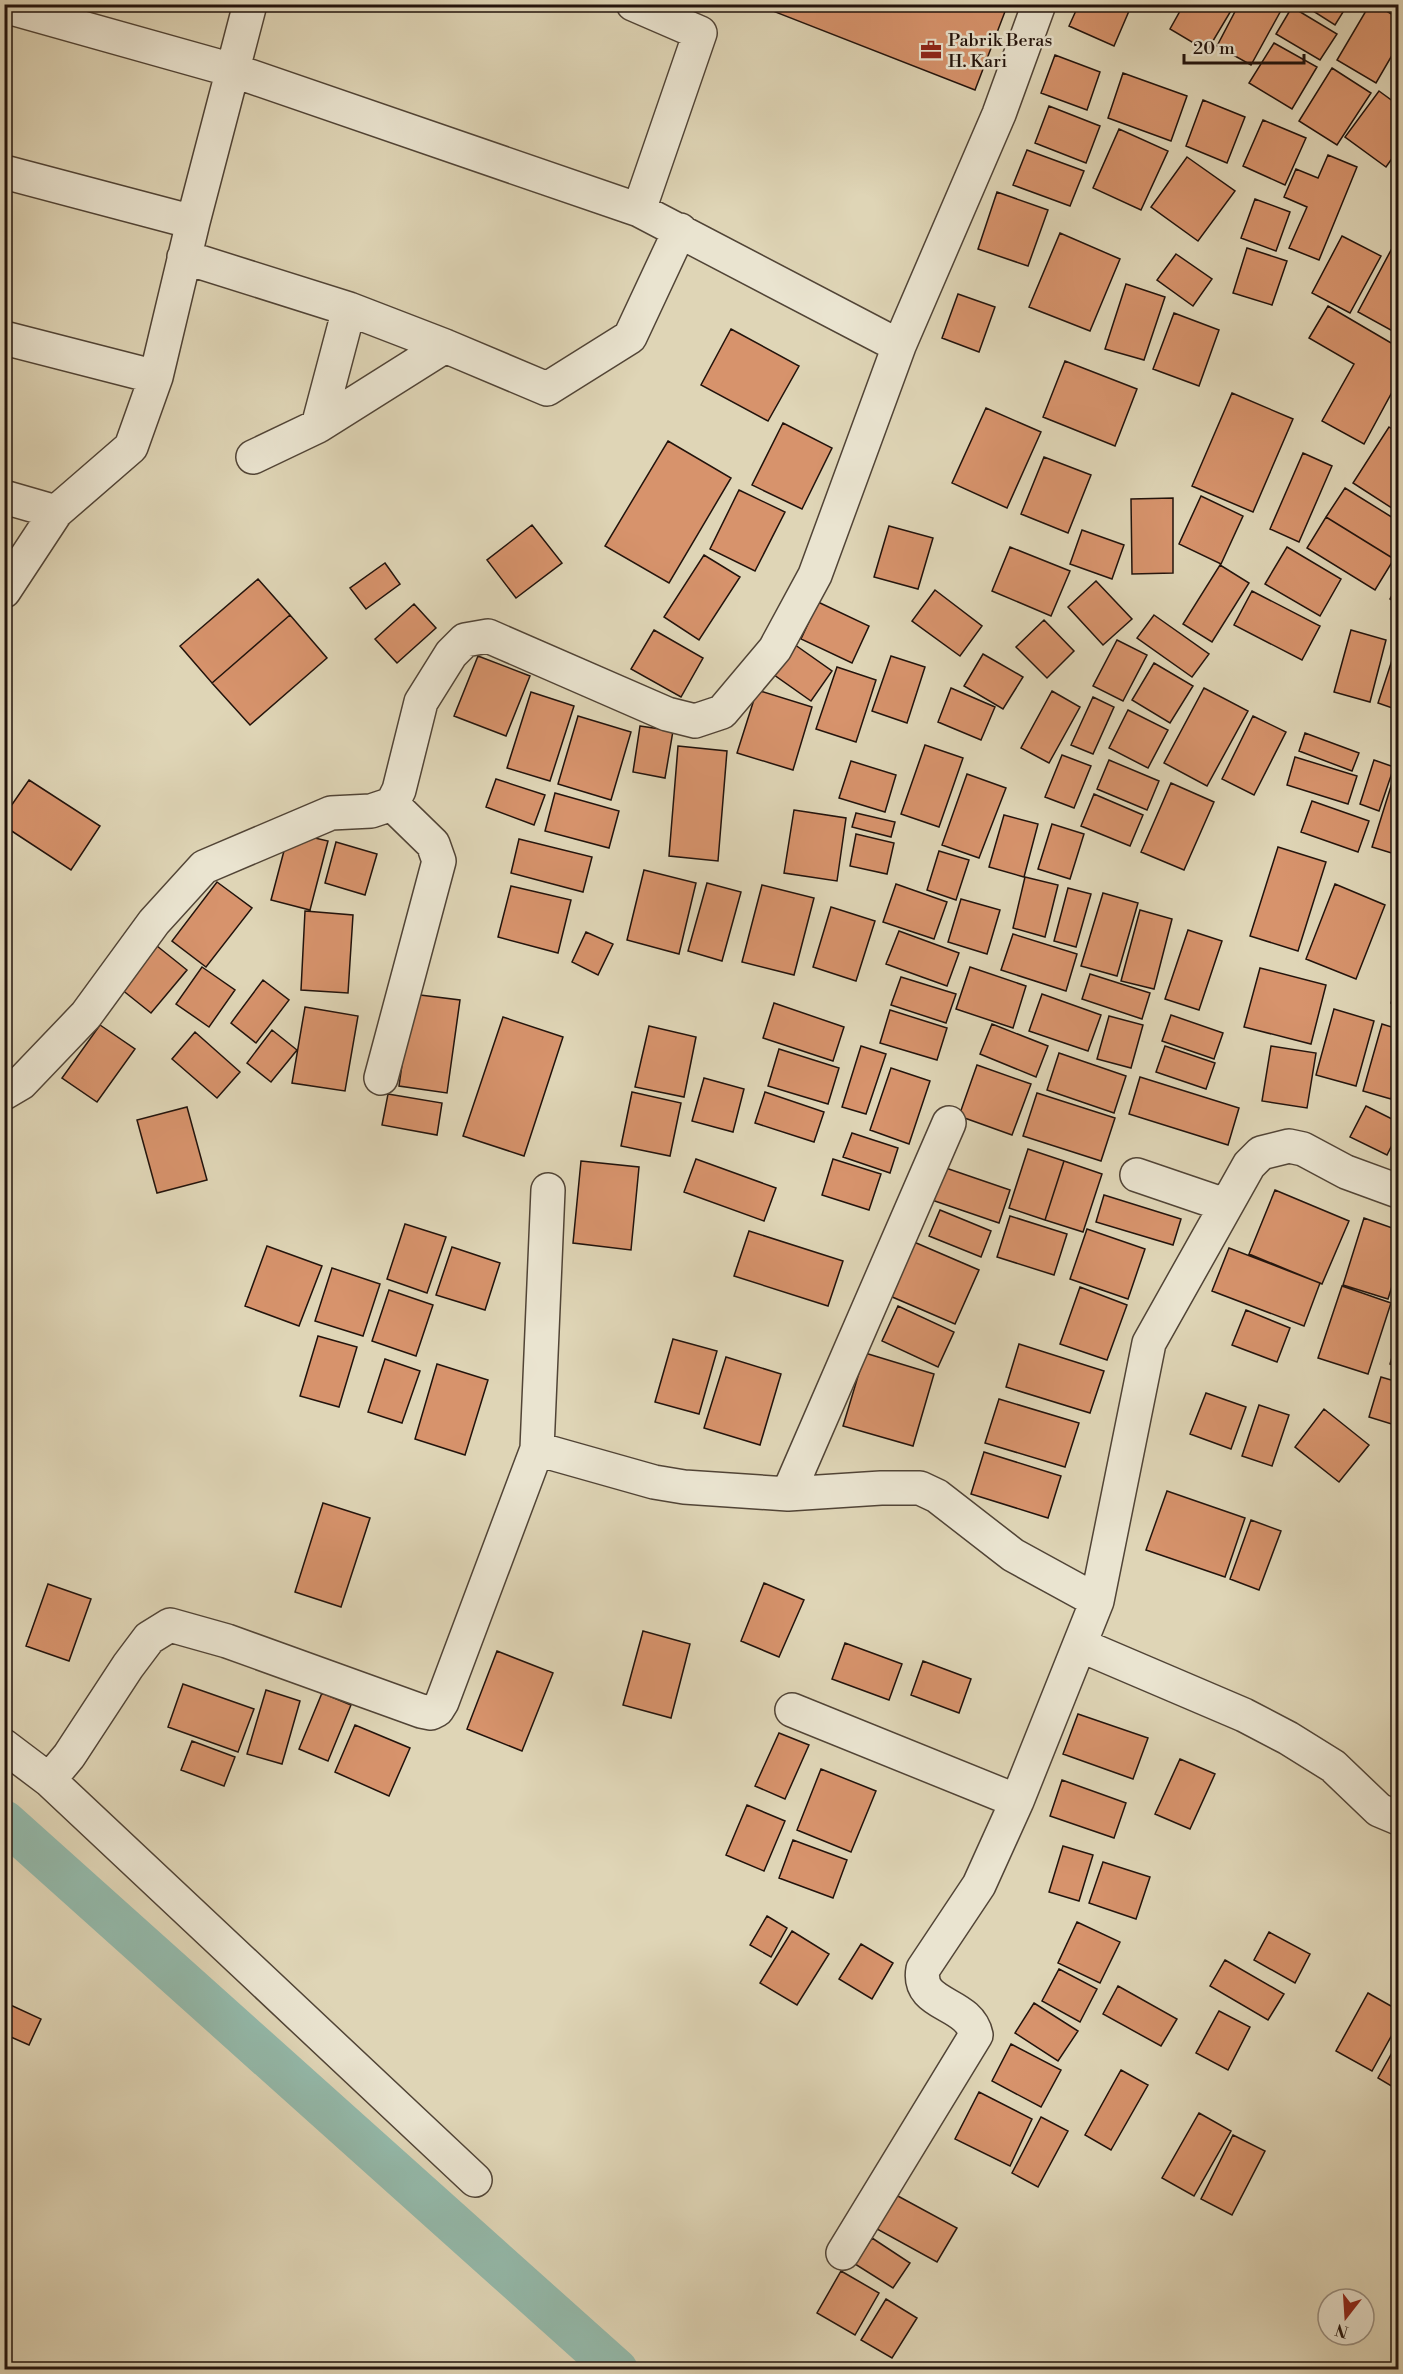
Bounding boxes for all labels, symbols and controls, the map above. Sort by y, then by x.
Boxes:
scale bar [1184,27,1304,65]
place label: Pabrik Beras H. Kari [948,29,1052,73]
text: 20 m [1193,37,1235,60]
office icon: Pabrik Beras H. Kari [919,38,943,62]
north arrow [1316,2287,1376,2347]
text: N [1333,2319,1351,2342]

